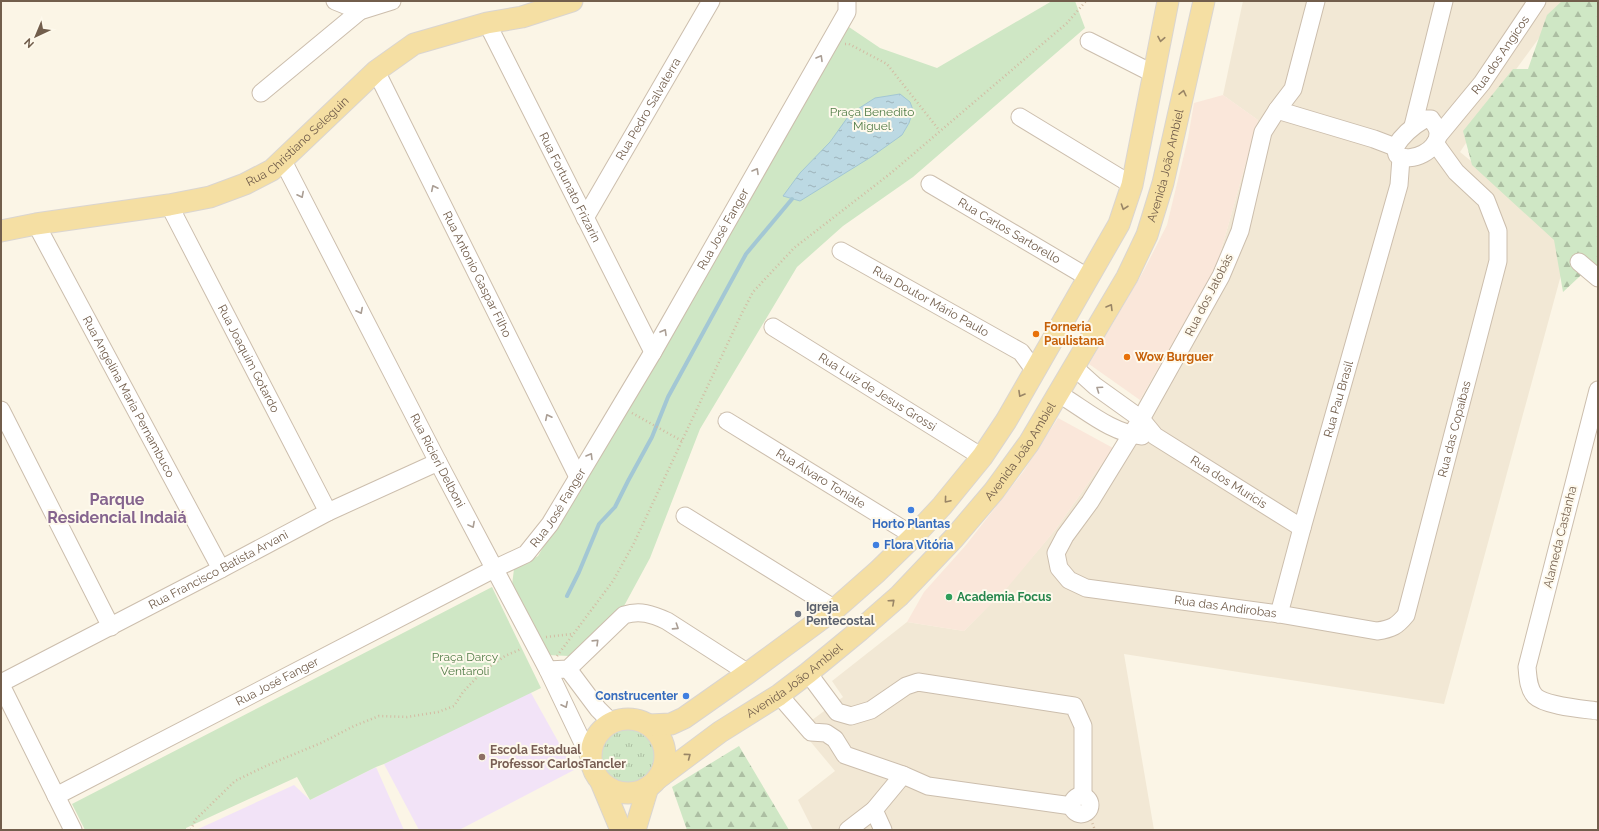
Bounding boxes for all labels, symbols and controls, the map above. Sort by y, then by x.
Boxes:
street label: Rua dos Angicos [1469,13,1532,97]
north arrow [16,16,56,56]
text: N [22,35,37,50]
one-way arrow [1157,36,1165,42]
street label: Rua Pedro Salvaterra [613,55,683,163]
one-way arrow [816,55,823,62]
one-way arrow [1179,90,1187,96]
street label: Rua Christiano Seleguin [244,94,352,189]
park label: Praça Benedito Miguel [830,105,914,133]
street label: Avenida João Ambiel [1144,107,1187,224]
street label: Rua Fortunato Frizarin [536,130,603,244]
one-way arrow [752,168,759,175]
one-way arrow [431,185,439,192]
street label: Rua José Fanger [694,185,752,272]
one-way arrow [296,191,303,198]
street label: Rua Carlos Sartorello [955,195,1063,267]
one-way arrow [1121,204,1129,211]
street label: Rua Antonio Gaspar Filho [440,209,514,340]
street label: Rua dos Jatobás [1182,251,1236,339]
street label: Rua Doutor Mário Paulo [870,263,991,340]
street label: Rua Joaquim Gotardo [215,302,282,415]
one-way arrow [1105,304,1112,311]
one-way arrow [355,307,363,314]
street label: Rua Angelina Maria Pernambuco [80,314,178,480]
place label: Forneria Paulistana [1044,320,1104,348]
one-way arrow [660,329,667,337]
marker: Forneria Paulistana [1031,329,1041,339]
street label: Rua Luiz de Jesus Grossi [816,350,939,434]
place label: Wow Burguer [1135,350,1214,364]
marker: Wow Burguer [1122,352,1132,362]
street label: Rua Pau Brasil [1321,358,1356,439]
street label: Rua das Copaíbas [1435,379,1474,479]
one-way arrow [1096,387,1103,394]
one-way arrow [1019,390,1026,398]
street label: Avenida João Ambiel [982,399,1059,504]
street label: Rua Ricieri Delboni [407,411,468,510]
one-way arrow [545,414,553,421]
street label: Rua Álvaro Toniate [773,446,868,511]
one-way arrow [586,453,593,460]
street label: Rua dos Muricis [1188,453,1270,511]
street label: Rua José Fanger [527,465,589,550]
street label: Alameda Castanha [1541,485,1579,589]
district label: Parque Residencial Indaiá [47,490,187,527]
one-way arrow [944,496,951,503]
marker: Horto Plantas [906,505,916,515]
place label: Horto Plantas [872,517,950,531]
one-way arrow [468,521,475,528]
street label: Rua Francisco Batista Arvani [146,528,290,612]
place label: Flora Vitória [884,538,954,552]
marker: Flora Vitória [871,540,881,550]
place label: Academia Focus [957,590,1051,604]
marker: Academia Focus [944,592,954,602]
street label: Rua das Andirobas [1173,593,1278,621]
one-way arrow [887,599,895,606]
place label: Igreja Pentecostal [806,600,875,628]
marker: Igreja Pentecostal [793,609,803,619]
one-way arrow [672,622,679,630]
one-way arrow [591,639,599,647]
street label: Avenida João Ambiel [744,640,846,721]
park label: Praça Darcy Ventaroli [432,650,499,678]
street label: Rua José Fanger [233,654,322,709]
place label: Construcenter [595,689,678,703]
marker: Construcenter [681,691,691,701]
one-way arrow [560,701,568,708]
place label: Escola Estadual Professor CarlosTancler [490,743,626,771]
marker: Escola Estadual Professor CarlosTancler [477,752,487,762]
one-way arrow [684,753,691,760]

